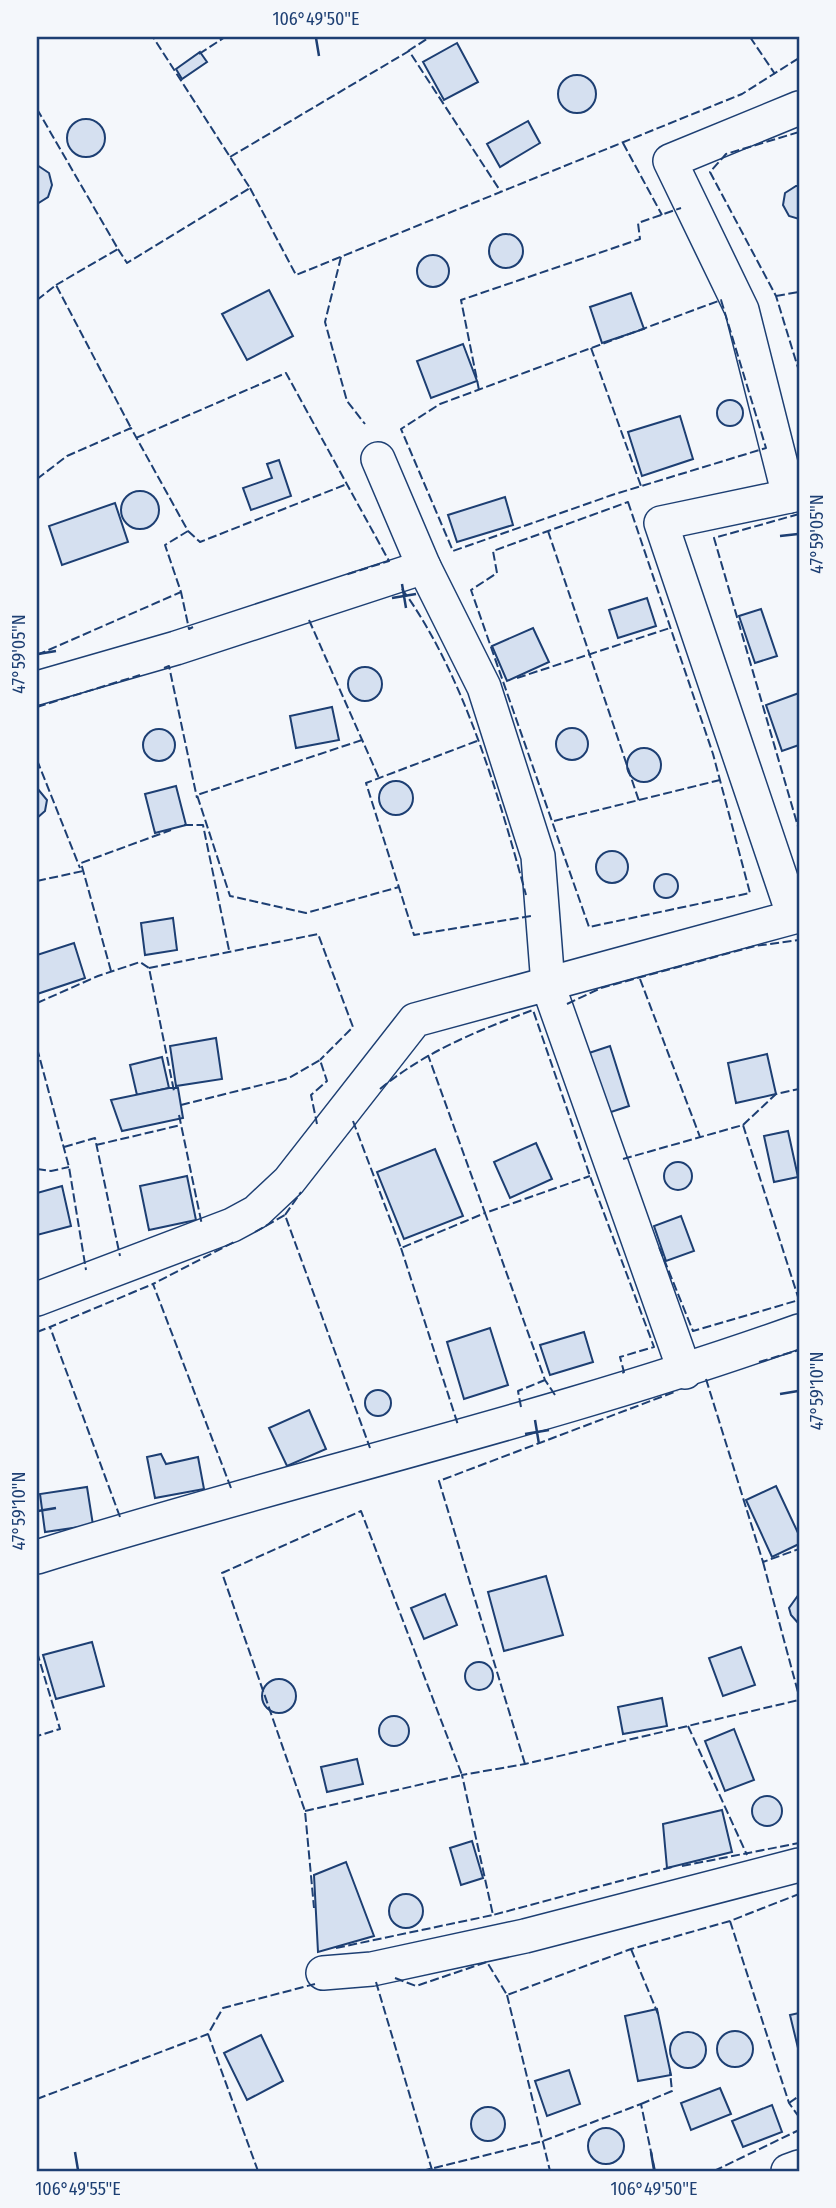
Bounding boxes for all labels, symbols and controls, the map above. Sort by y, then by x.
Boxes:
text: 106°49'50"E [272,8,360,30]
text: 47°59'05"N [806,494,828,574]
text: 47°59'05"N [8,614,30,694]
text: 47°59'10"N [806,1352,828,1430]
text: 47°59'10"N [8,1472,30,1550]
text: 106°49'55"E [35,2178,121,2200]
text: 106°49'50"E [610,2178,698,2200]

